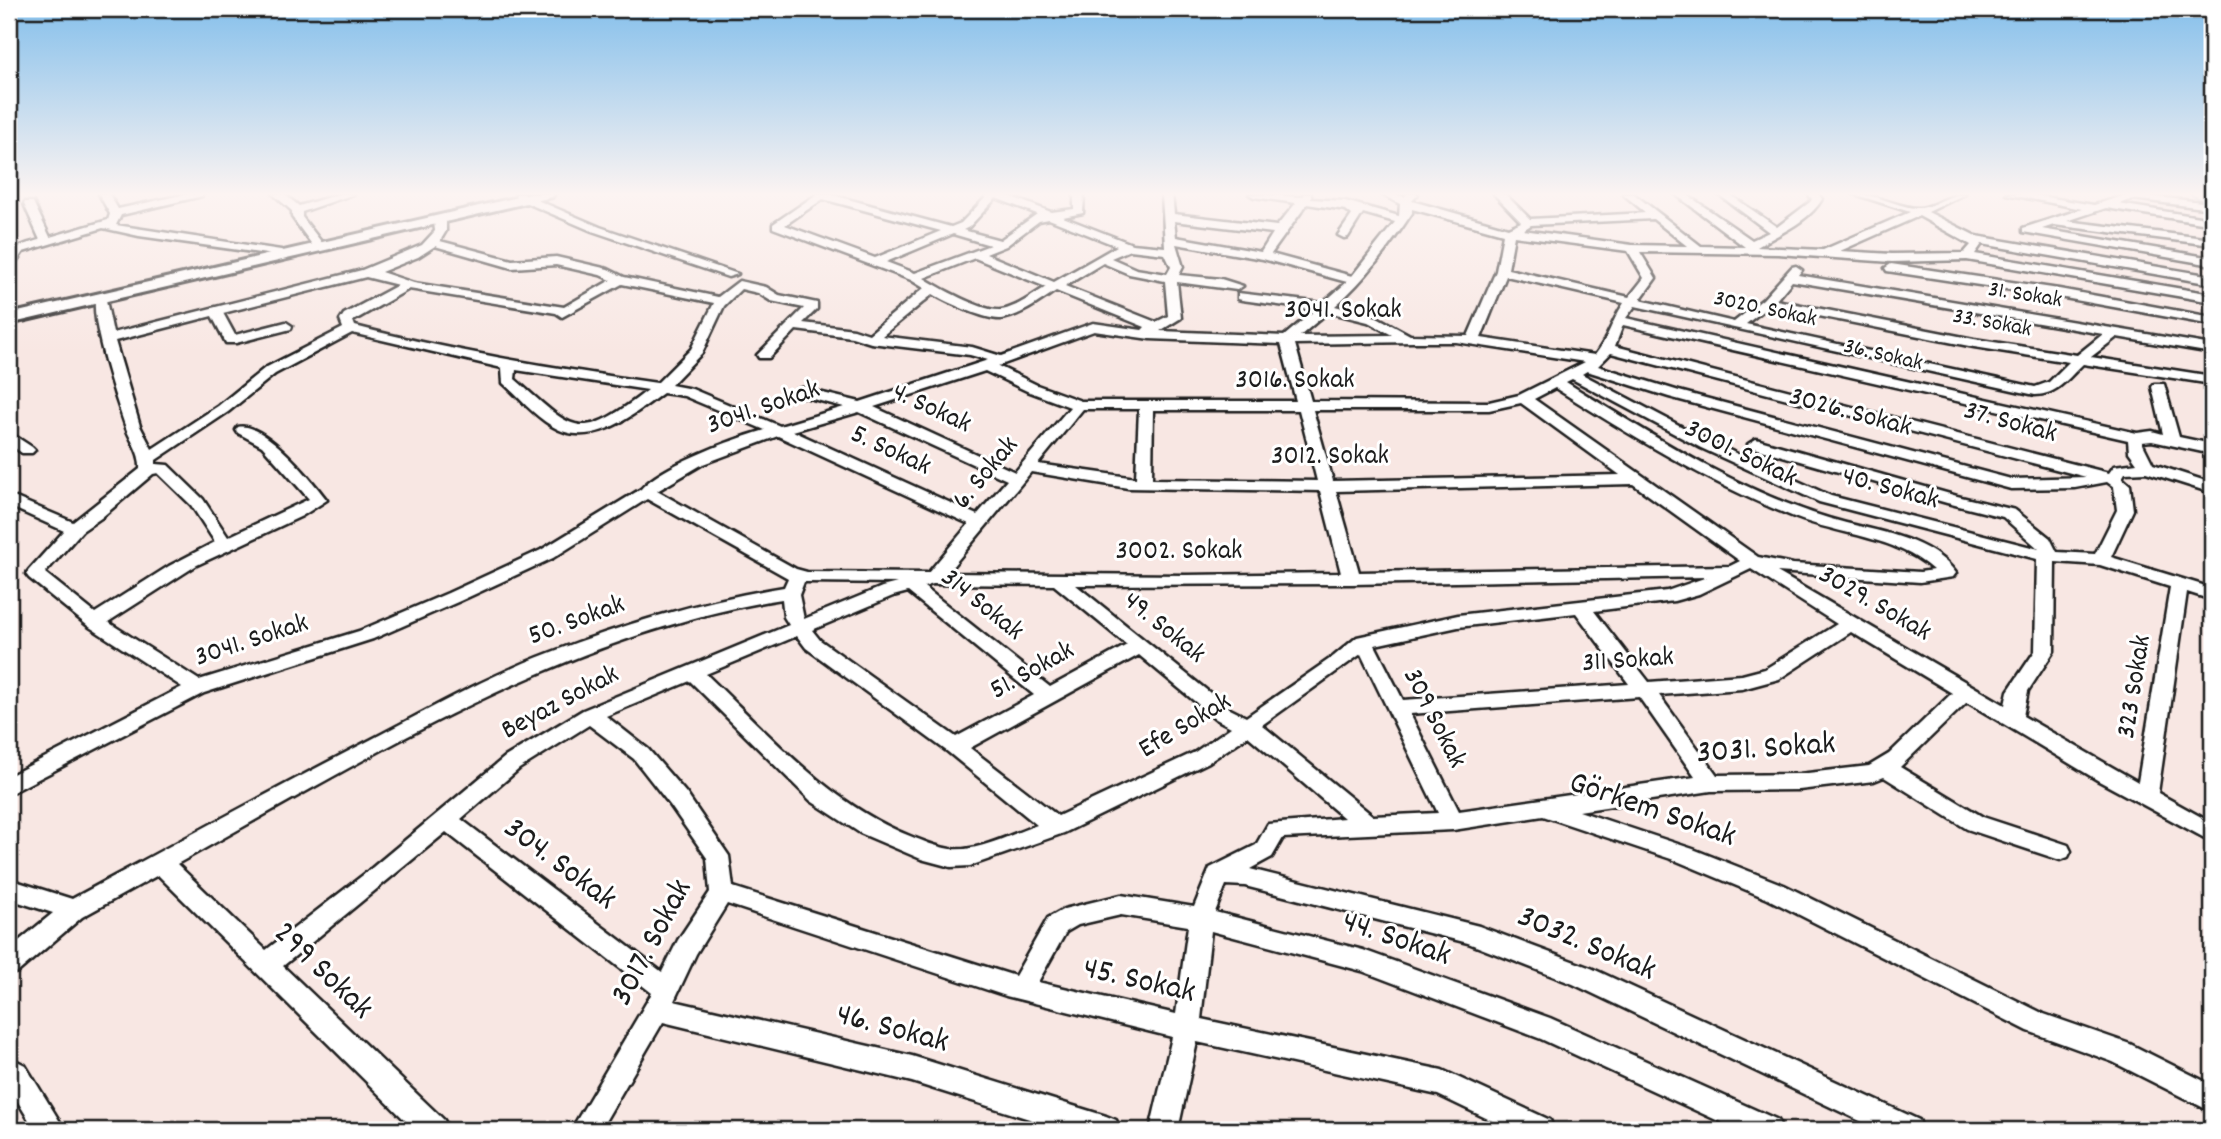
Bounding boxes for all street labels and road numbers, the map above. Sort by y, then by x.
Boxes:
street label: 31. Sokak [1986,274,2064,318]
street label: 3020. Sokak [1710,283,1820,337]
street label: 3041. Sokak [1284,292,1402,332]
street label: 33. Sokak [1950,301,2034,347]
street label: 36. Sokak [1840,331,1926,381]
street label: 3016. Sokak [1235,362,1355,402]
street label: 3041. Sokak [702,371,826,447]
street label: 4. Sokak [885,374,977,446]
street label: 3026. Sokak [1784,378,1916,450]
street label: 37. Sokak [1959,392,2061,456]
street label: 3001. Sokak [1677,410,1803,500]
street label: 5. Sokak [843,416,937,488]
street label: 6. Sokak [944,428,1030,520]
street label: 3012. Sokak [1271,438,1389,478]
street label: 40. Sokak [1837,458,1943,522]
street label: 3002. Sokak [1115,533,1243,573]
street label: 3029. Sokak [1810,556,1938,654]
street label: 314 Sokak [931,560,1031,652]
street label: 49. Sokak [1113,583,1213,675]
street label: 50. Sokak [523,586,631,658]
street label: 3041. Sokak [190,605,314,679]
street label: 51. Sokak [983,632,1083,712]
street label: 323 Sokak [2108,632,2164,742]
street label: 311 Sokak [1581,639,1675,685]
street label: Beyaz Sokak [495,656,627,752]
street label: 309 Sokak [1391,662,1475,776]
street label: Efe Sokak [1132,684,1240,770]
street label: 3031. Sokak [1695,722,1837,778]
street label: Görkem Sokak [1562,761,1742,861]
street label: 304. Sokak [492,807,626,923]
street label: 3017. Sokak [600,871,706,1015]
street label: 3032. Sokak [1509,895,1663,995]
street label: 44. Sokak [1335,900,1457,980]
street label: 299 Sokak [261,912,383,1032]
street label: 45. Sokak [1078,946,1200,1018]
street label: 46. Sokak [831,992,953,1068]

